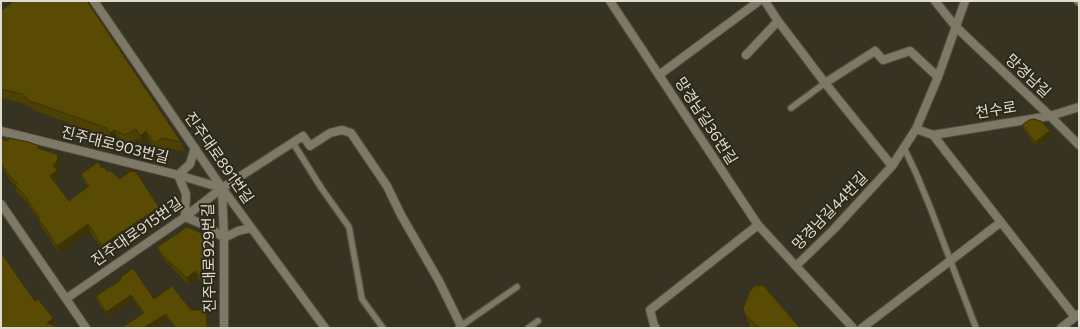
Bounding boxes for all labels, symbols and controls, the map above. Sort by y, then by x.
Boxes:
street label: 망경남길 [1002,51,1054,101]
street label: 망경남길36번길 [671,74,741,168]
street label: 천수로 [974,98,1018,122]
street label: 진주대로891번길 [181,109,257,207]
street label: 진주대로903번길 [59,123,171,167]
street label: 망경남길44번길 [789,168,871,254]
street label: 진주대로915번길 [88,194,186,270]
street label: 진주대로929번길 [199,203,219,313]

